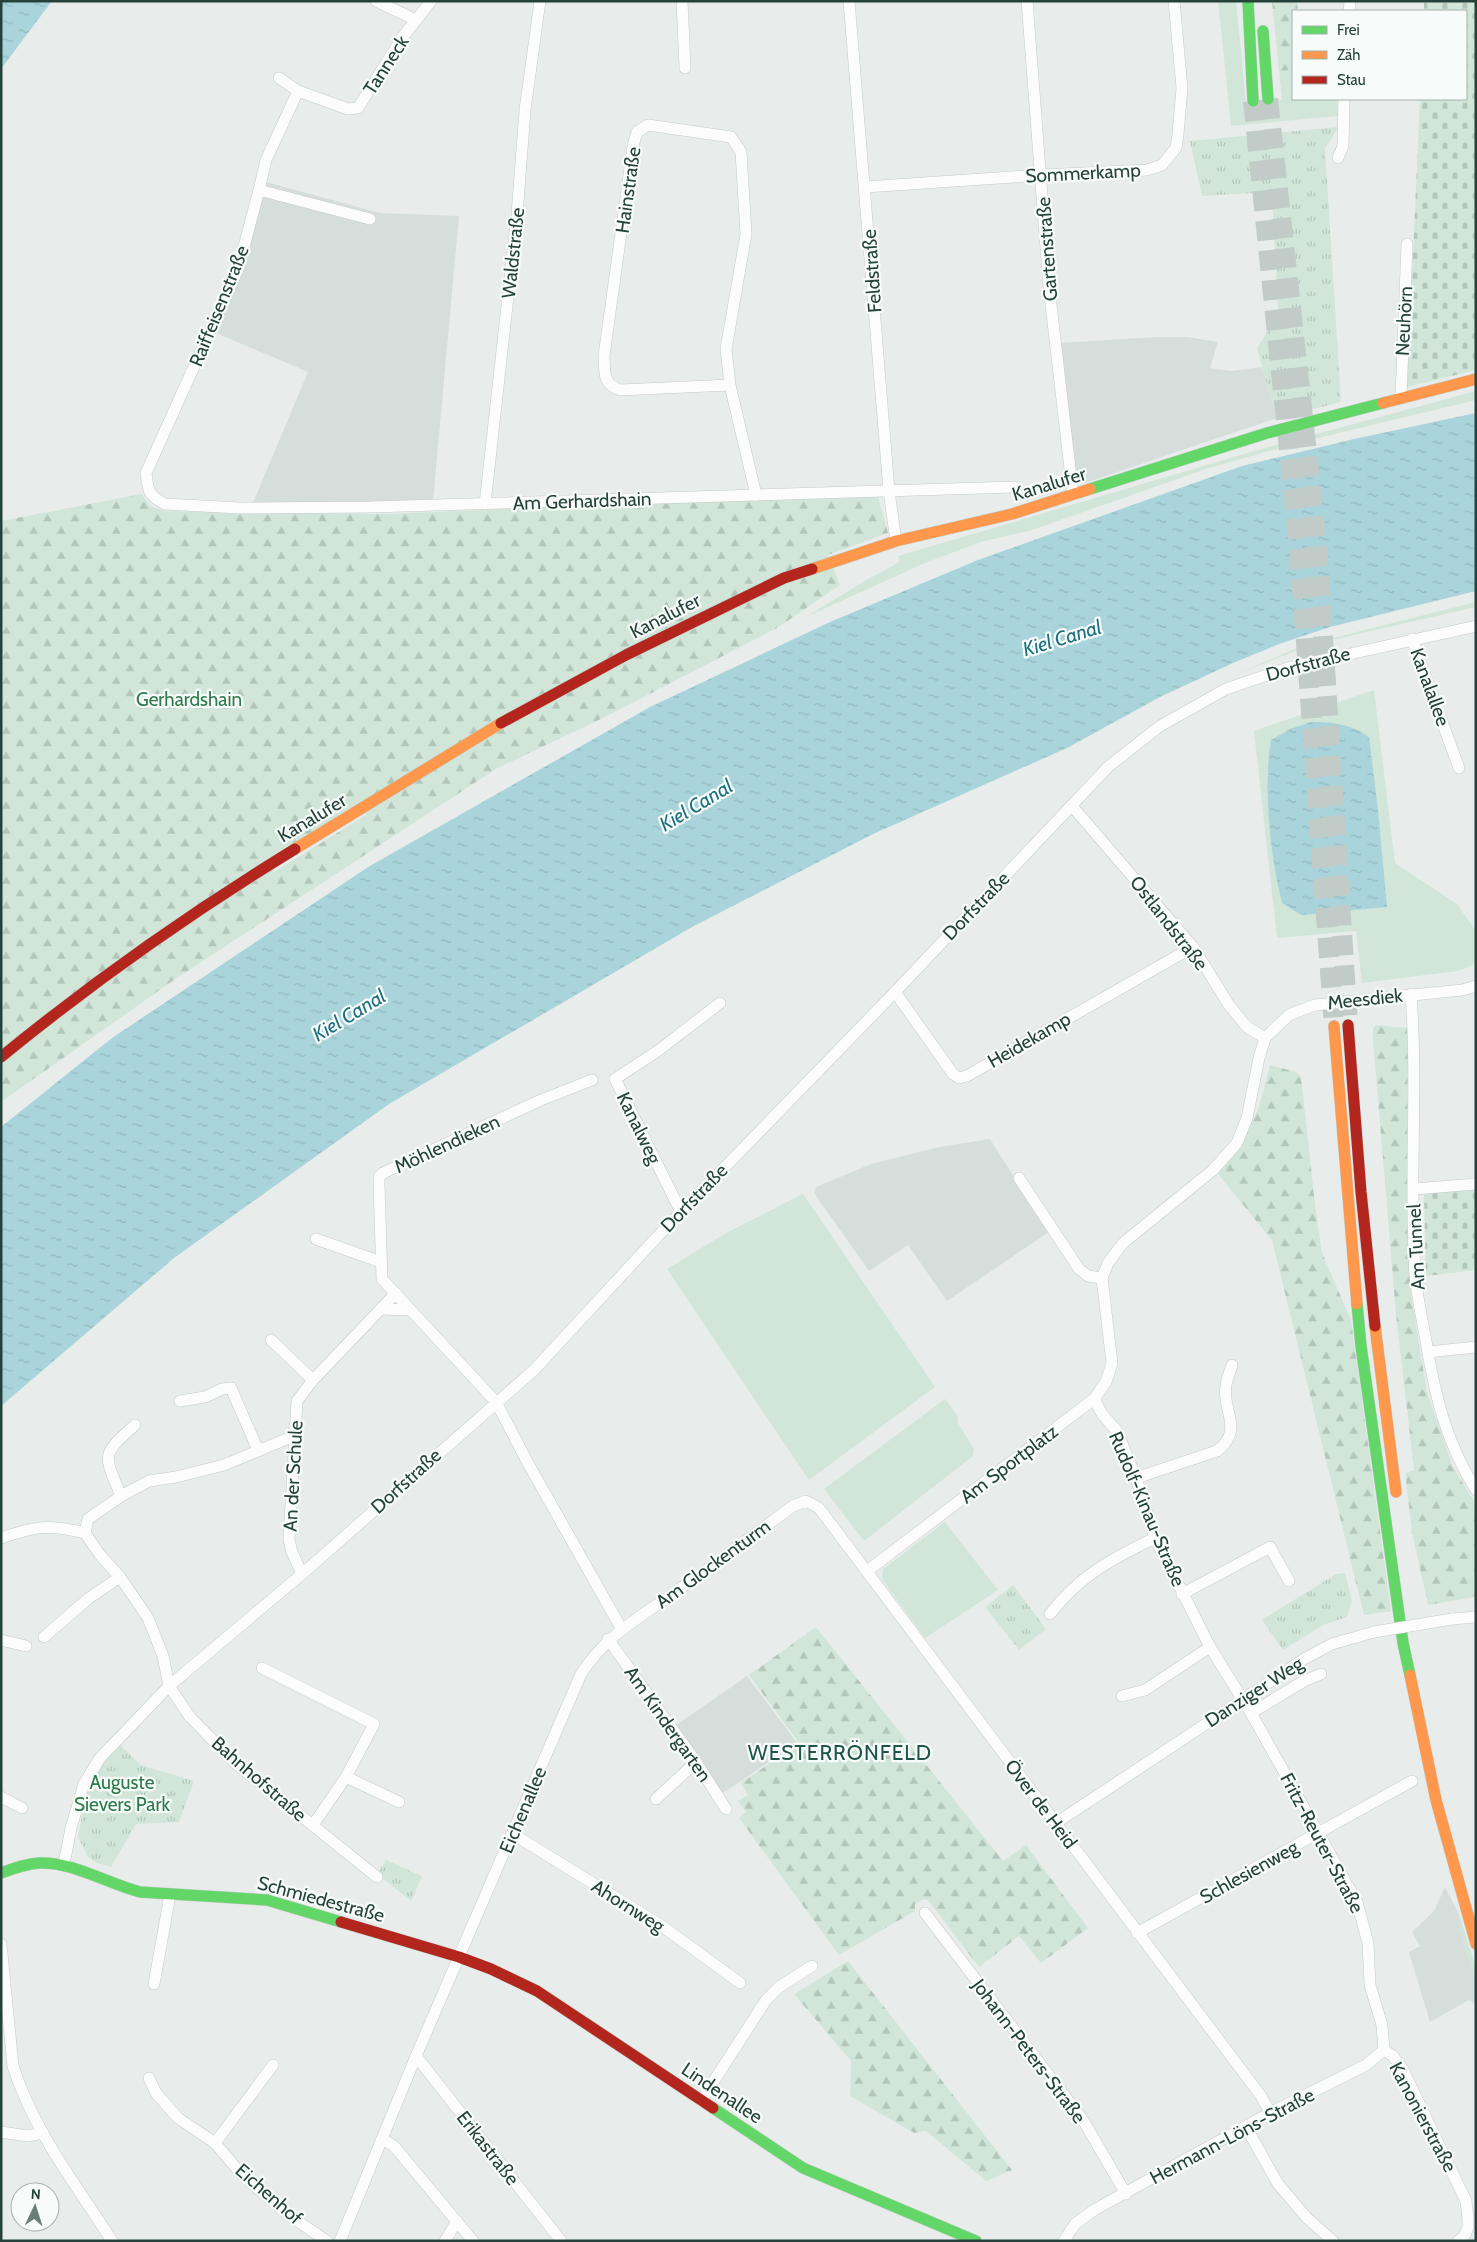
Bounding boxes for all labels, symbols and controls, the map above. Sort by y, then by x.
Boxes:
legend [1292,10,1467,100]
text: Frei [1337,21,1360,39]
street label: Tanneck [358,31,414,99]
text: Zäh [1337,46,1360,64]
text: Stau [1337,71,1366,89]
street label: Hainstraße [611,145,645,235]
street label: Sommerkamp [1025,158,1141,188]
street label: Gartenstraße [1032,196,1062,302]
street label: Waldstraße [497,206,529,300]
street label: Feldstraße [858,228,886,314]
street label: Raiffeisenstraße [184,242,254,370]
street label: Neuhörn [1391,285,1417,357]
street label: Kanalufer [1009,462,1089,506]
street label: Am Gerhardshain [512,487,652,515]
street label: Kanalufer [626,589,704,643]
water label: Kiel Canal [1020,615,1105,661]
street label: Dorfstraße [1263,642,1353,686]
street label: Kanalallee [1405,645,1455,729]
park label: Gerhardshain [136,688,242,711]
water label: Kiel Canal [655,774,737,836]
street label: Kanalufer [274,789,350,847]
street label: Dorfstraße [938,867,1014,945]
street label: Ostlandstraße [1125,871,1213,975]
water label: Kiel Canal [308,984,390,1046]
street label: Meesdiek [1326,984,1404,1014]
street label: Heidekamp [983,1007,1075,1073]
street label: Kanalweg [612,1088,666,1168]
street label: Möhlendieken [391,1110,503,1178]
street label: Dorfstraße [656,1159,732,1237]
street label: Am Tunnel [1402,1203,1430,1291]
street label: An der Schule [279,1420,307,1532]
street label: Am Sportplatz [956,1420,1062,1508]
street label: Rudolf-Kinau-Straße [1104,1428,1190,1590]
street label: Dorfstraße [366,1443,446,1518]
street label: Am Glockenturm [651,1515,775,1613]
street label: Danziger Weg [1201,1651,1308,1732]
street label: Am Kindergarten [620,1662,716,1786]
street label: Bahnhofstraße [207,1732,311,1827]
district label: WESTERRÖNFELD [748,1740,932,1765]
street label: Över de Heid [1000,1755,1082,1853]
street label: Eichenallee [495,1763,552,1857]
street label: Fritz-Reuter-Straße [1275,1769,1369,1917]
park label: Auguste Sievers Park [74,1771,170,1816]
street label: Schlesienweg [1196,1835,1303,1909]
street label: Schmiedestraße [255,1871,387,1927]
street label: Ahornweg [587,1875,669,1938]
street label: Johann-Peters-Straße [967,1974,1091,2128]
street label: Lindenallee [677,2058,767,2129]
street label: Kanonierstraße [1384,2058,1462,2176]
street label: Hermann-Löns-Straße [1146,2083,1318,2189]
street label: Erikastraße [452,2106,524,2190]
street label: Eichenhof [231,2159,308,2230]
north arrow [10,2182,60,2232]
text: N [30,2185,41,2203]

